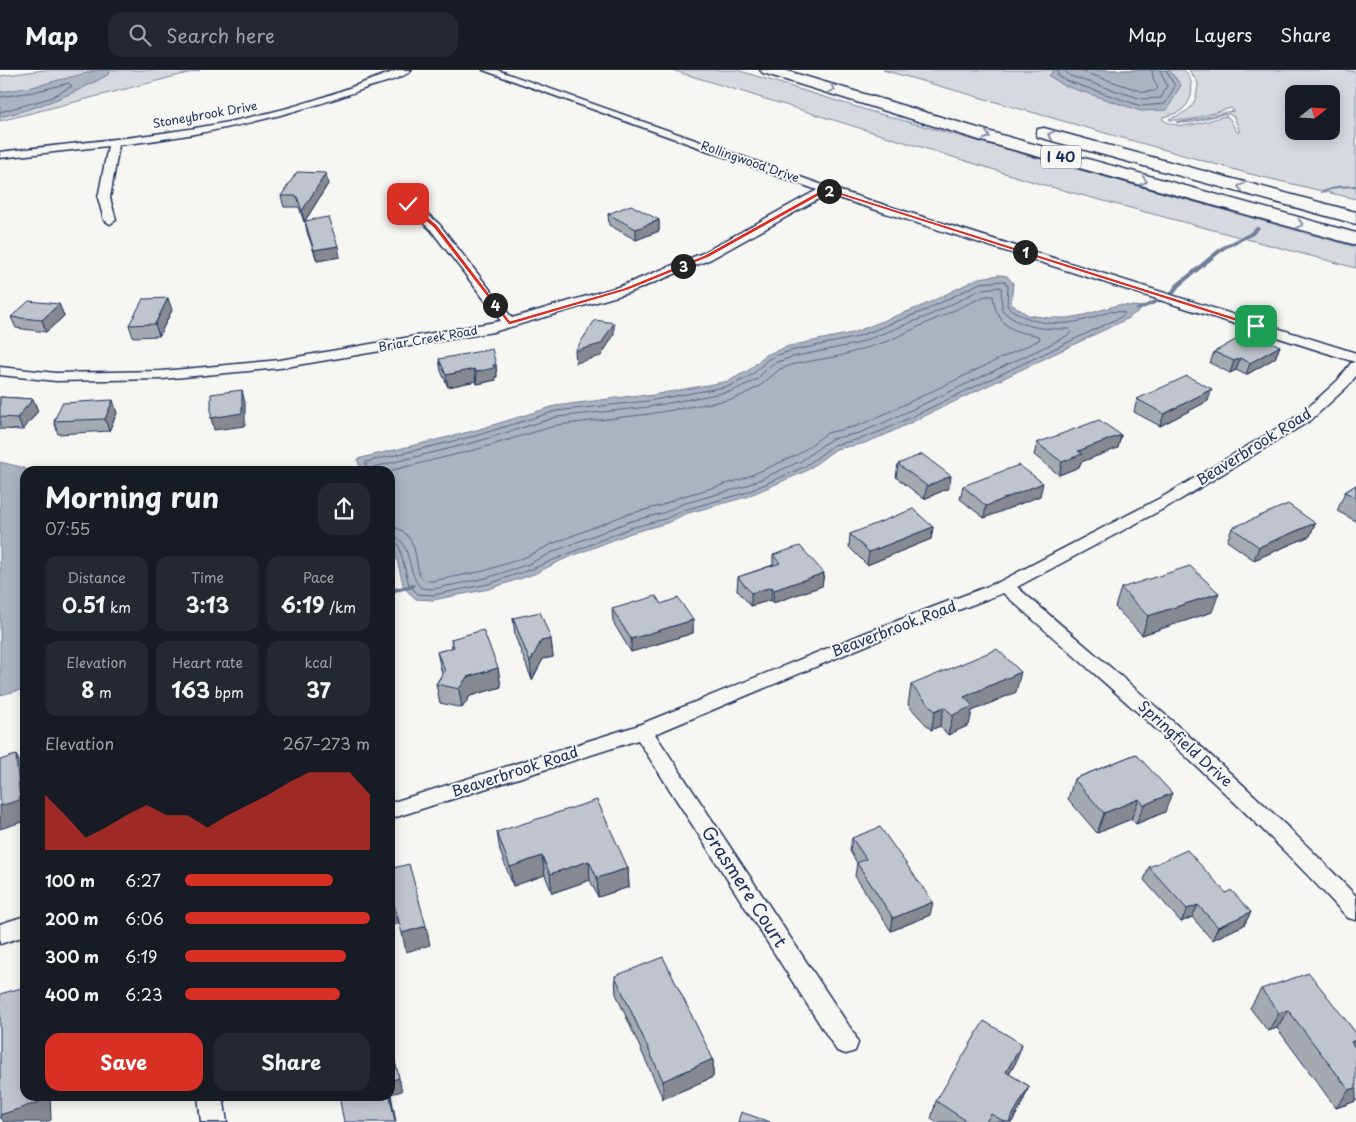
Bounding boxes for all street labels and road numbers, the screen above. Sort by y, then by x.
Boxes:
street label: Stoneybrook Drive [151,96,259,132]
street label: Rollingwood Drive [699,136,802,186]
road number: I 40 [1041,145,1081,168]
street label: Briar Creek Road [377,320,479,356]
street label: Beaverbrook Road [1191,401,1315,490]
street label: Beaverbrook Road [828,593,959,662]
street label: Springfield Drive [1134,694,1238,792]
street label: Beaverbrook Road [448,739,581,802]
street label: Grasmere Court [696,820,795,952]

